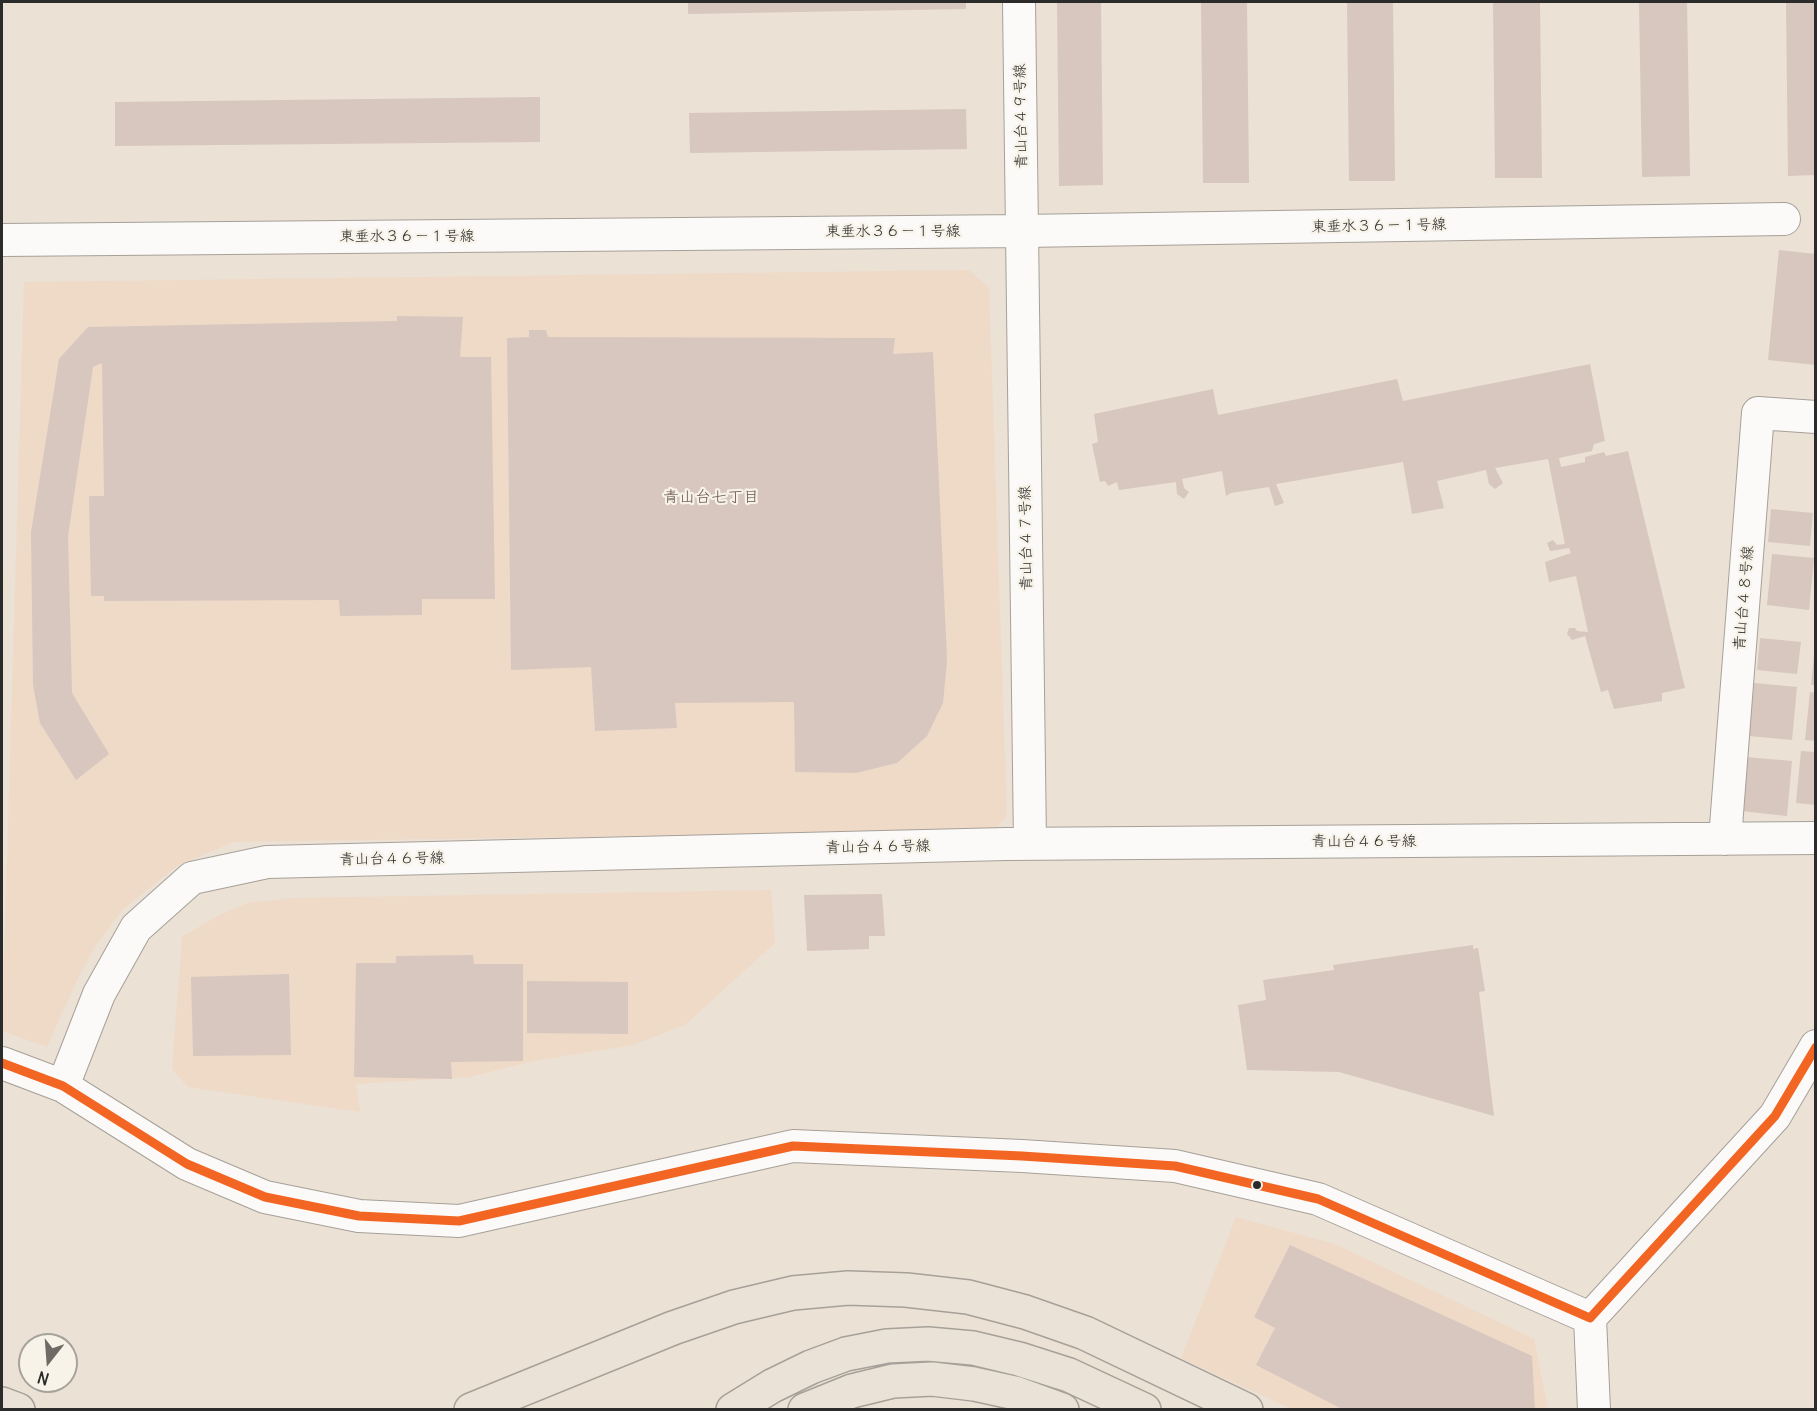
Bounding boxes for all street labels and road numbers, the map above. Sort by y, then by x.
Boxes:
street label: 青山台４９号線 [1011,63,1031,169]
street label: 東垂水３６－１号線 [1311,216,1447,236]
street label: 東垂水３６－１号線 [826,223,960,241]
street label: 東垂水３６－１号線 [340,228,474,246]
street label: 青山台４７号線 [1016,485,1036,591]
street label: 青山台４８号線 [1730,545,1758,651]
street label: 青山台４６号線 [1312,833,1416,851]
street label: 青山台４６号線 [825,837,931,857]
street label: 青山台４６号線 [339,849,445,869]

